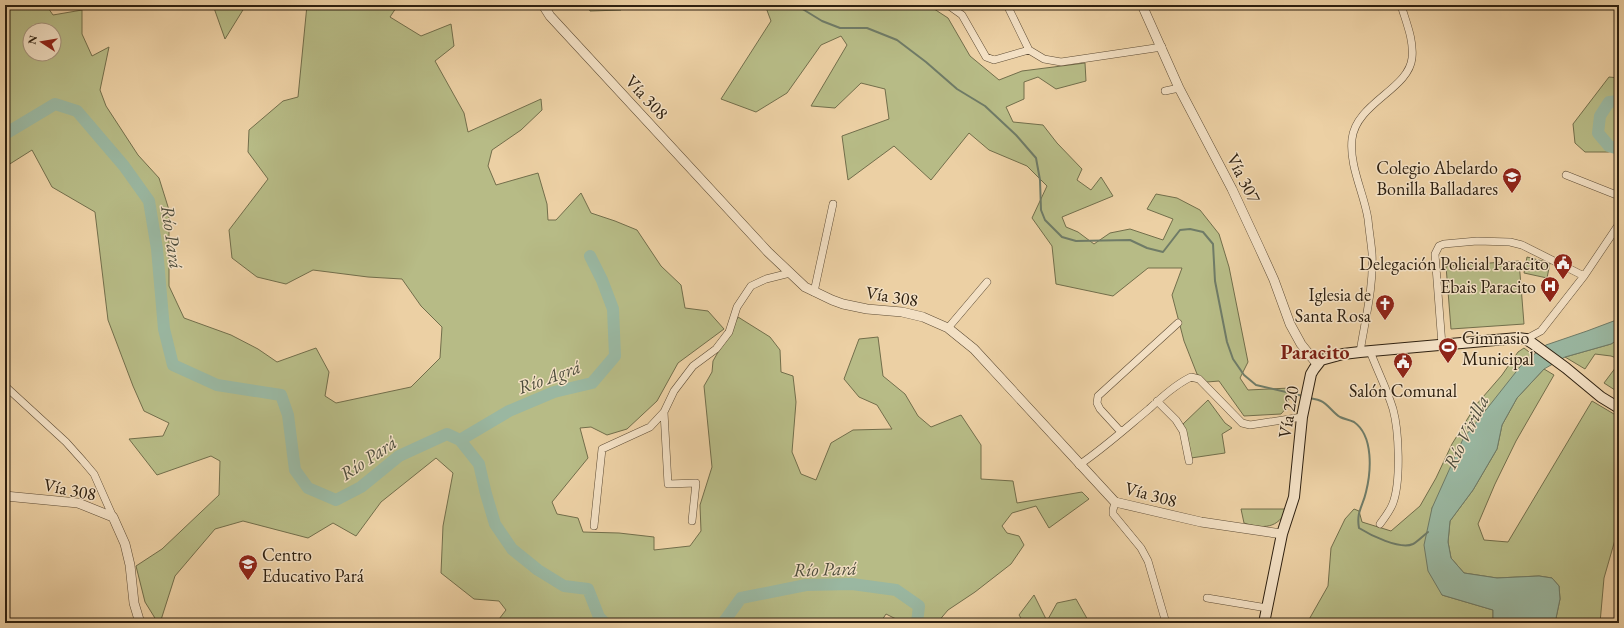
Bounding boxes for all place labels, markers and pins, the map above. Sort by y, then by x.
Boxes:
place label: Colegio Abelardo Bonilla Balladares [1376,156,1498,200]
school or university icon: Colegio Abelardo Bonilla Balladares [1501,166,1523,194]
place label: Delegación Policial Paracito [1359,252,1549,275]
public building icon: Delegación Policial Paracito [1552,252,1574,280]
place label: Ebais Paracito [1440,275,1536,298]
hospital icon: Ebais Paracito [1539,275,1561,303]
place label: Iglesia de Santa Rosa [1295,283,1372,327]
church icon: Iglesia de Santa Rosa [1374,293,1396,321]
place label: Gimnasio Municipal [1462,326,1534,370]
sports icon: Gimnasio Municipal [1437,336,1459,364]
public building icon: Salón Comunal [1392,351,1414,379]
place label: Salón Comunal [1349,379,1457,402]
place label: Centro Educativo Pará [262,543,365,587]
school or university icon: Centro Educativo Pará [237,553,259,581]

